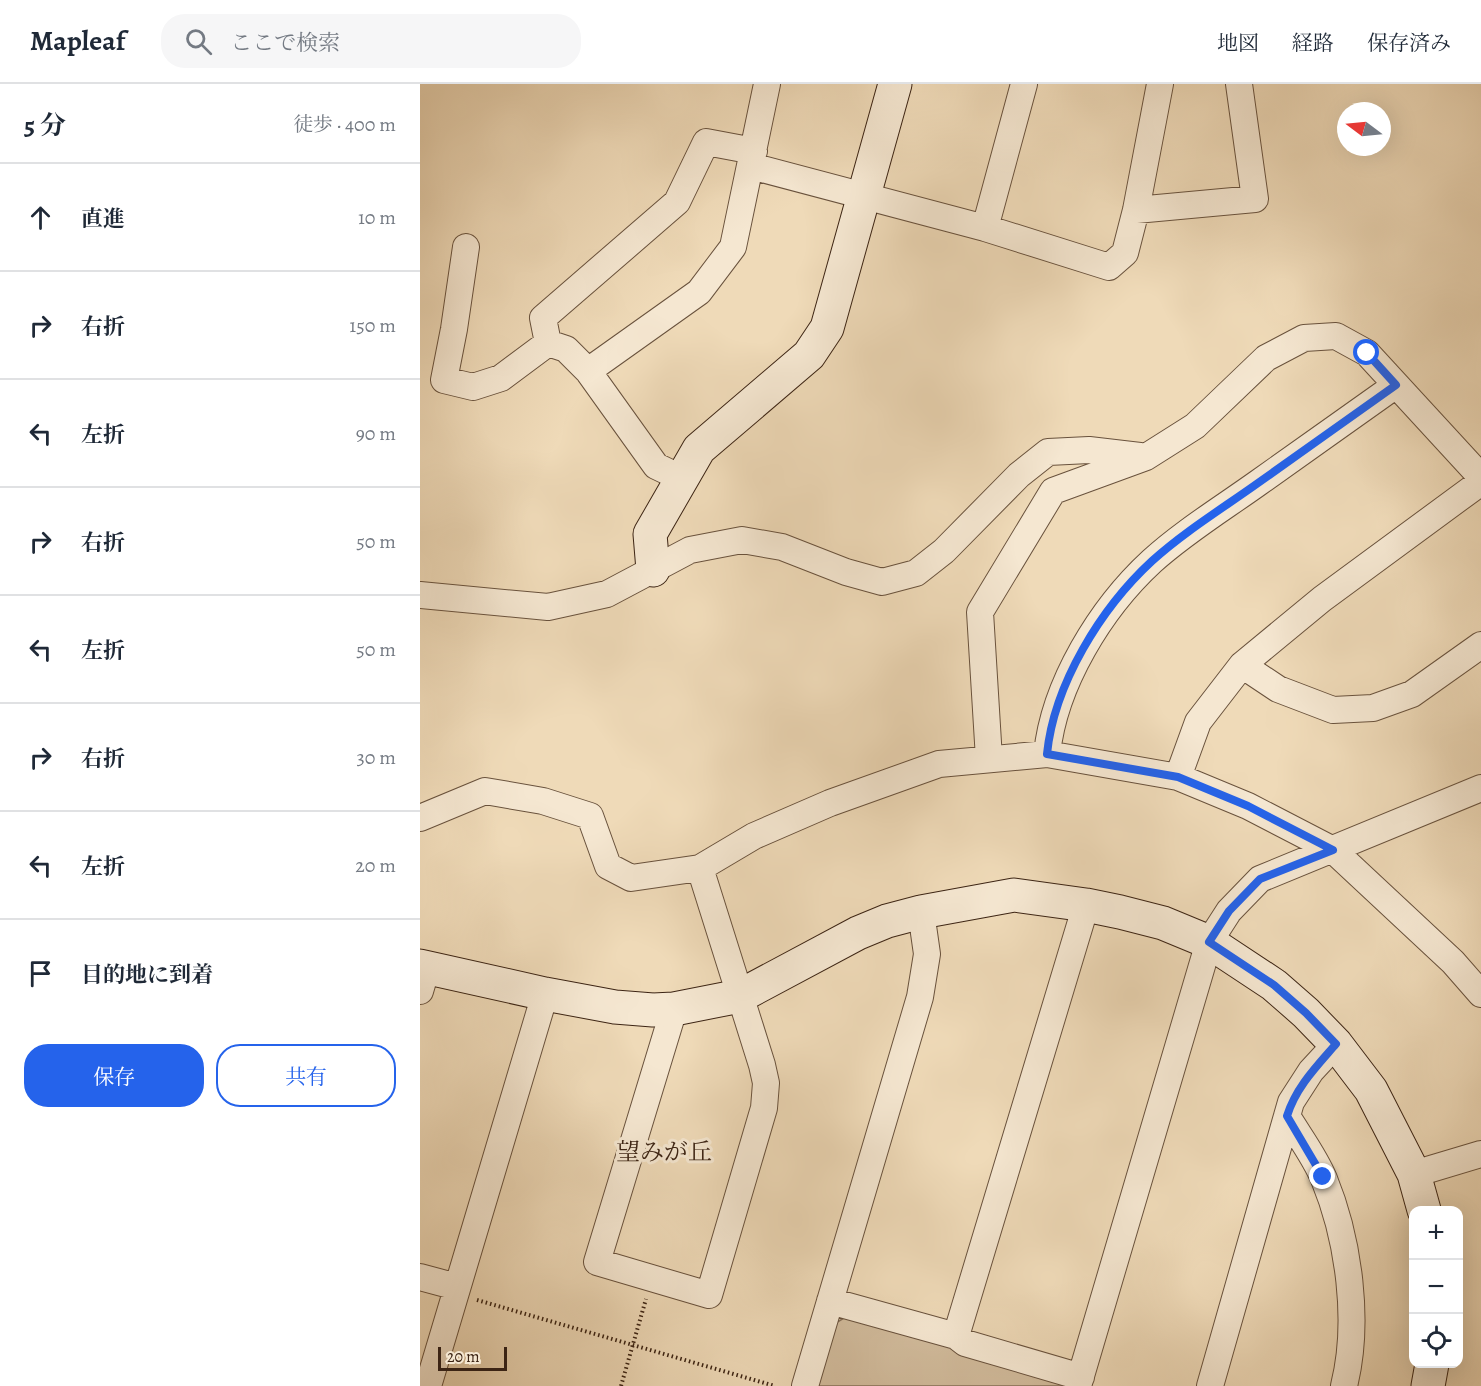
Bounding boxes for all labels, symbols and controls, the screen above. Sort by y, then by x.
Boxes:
search box [161,14,581,68]
text: Mapleaf [30,22,125,60]
icon: search [182,25,215,58]
text: ここで検索 [230,28,340,58]
text: 地図 [1217,29,1259,57]
text: 経路 [1292,29,1334,57]
text: 保存済み [1367,29,1451,57]
north arrow [1337,102,1391,156]
text: 5 分 [24,108,66,143]
text: 徒歩 · 400 m [293,111,396,138]
icon: ahead [24,201,57,234]
text: 直進 [81,204,125,234]
text: 10 m [358,204,396,231]
icon: right [24,309,57,342]
text: 右折 [81,312,125,342]
text: 150 m [349,312,396,339]
route start [1353,339,1379,365]
icon: left [24,417,57,450]
text: 左折 [81,420,125,450]
text: 90 m [356,420,396,447]
icon: right [24,525,57,558]
text: 右折 [81,528,125,558]
text: 50 m [356,528,396,555]
icon: left [24,633,57,666]
text: 左折 [81,636,125,666]
text: 50 m [356,636,396,663]
icon: right [24,741,57,774]
text: 右折 [81,744,125,774]
text: 30 m [356,744,396,771]
icon: left [24,849,57,882]
text: 左折 [81,852,125,882]
text: 20 m [355,852,396,879]
icon: arrive [24,957,57,990]
text: 目的地に到着 [81,960,213,990]
button: 保存 [24,1044,204,1107]
button: 共有 [216,1044,396,1107]
district label: 望みが丘 [616,1136,712,1168]
route end [1309,1163,1335,1189]
map controls [1409,1206,1463,1368]
button: + [1409,1206,1463,1260]
button: − [1409,1260,1463,1314]
button: locate [1409,1314,1463,1368]
scale bar [438,1344,507,1372]
text: 20 m [447,1346,480,1368]

